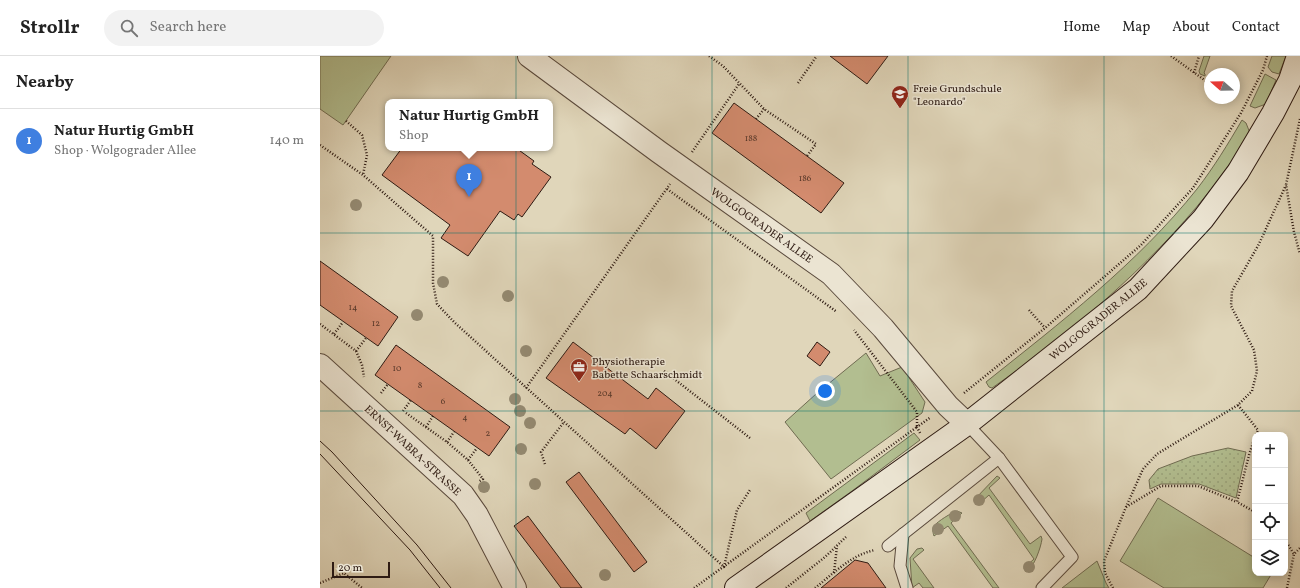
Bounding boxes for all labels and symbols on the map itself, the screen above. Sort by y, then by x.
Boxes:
north arrow [1204,68,1240,104]
place label: Freie Grundschule "Leonardo" [913,82,1002,110]
school or university icon: Freie Grundschule "Leonardo" [890,84,910,109]
house number: 188 [745,132,758,145]
pin: 1 [456,164,482,197]
house number: 186 [799,172,812,185]
street label: WOLGOGRADER ALLEE [707,185,816,268]
street label: WOLGOGRADER ALLEE [1047,276,1151,364]
house number: 14 [349,301,357,314]
house number: 12 [372,317,380,330]
place label: Physiotherapie Babette Schaarschmidt [592,355,702,383]
office icon: Physiotherapie Babette Schaarschmidt [569,357,589,382]
house number: 10 [393,362,402,375]
house number: 8 [418,379,423,392]
your location [815,381,835,401]
house number: 204 [597,387,613,400]
house number: 6 [441,395,446,408]
street label: ERNST-WABRA-STRASSE [360,402,464,500]
house number: 4 [462,411,468,424]
house number: 2 [486,427,491,440]
scale bar [332,560,390,579]

